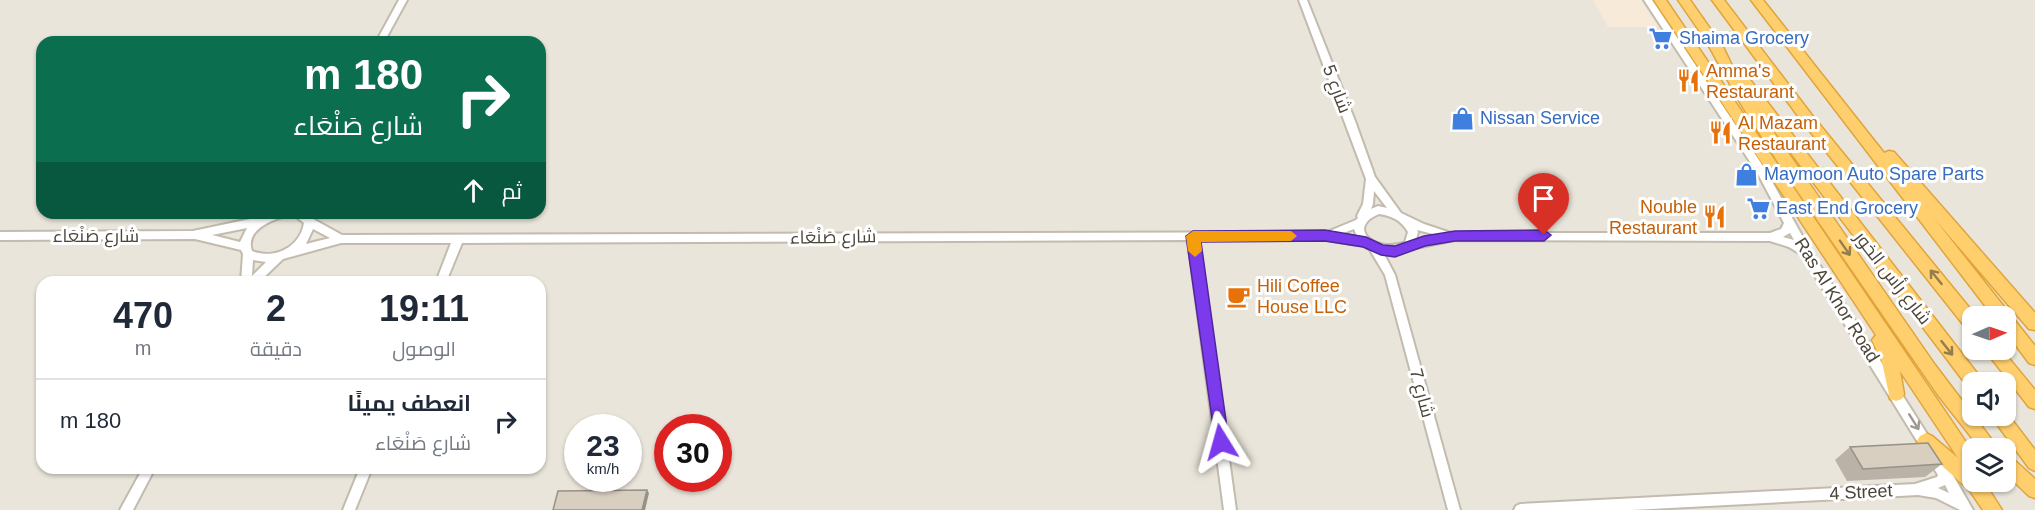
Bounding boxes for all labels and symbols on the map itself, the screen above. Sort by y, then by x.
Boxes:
supermarket icon: Shaima Grocery [1648,25,1674,51]
place label: Shaima Grocery [1679,28,1809,48]
place label: Amma's Restaurant [1706,61,1794,102]
street label: شارع 5 [1317,62,1355,117]
restaurant icon: Amma's Restaurant [1675,68,1701,94]
shop icon: Nissan Service [1449,105,1475,131]
place label: Nissan Service [1480,108,1600,128]
place label: Al Mazam Restaurant [1738,113,1826,154]
restaurant icon: Al Mazam Restaurant [1707,120,1733,146]
shop icon: Maymoon Auto Spare Parts [1733,161,1759,187]
place label: Maymoon Auto Spare Parts [1764,164,1984,184]
pin [1518,173,1569,235]
supermarket icon: East End Grocery [1745,195,1771,221]
place label: Nouble Restaurant [1609,197,1697,238]
place label: East End Grocery [1776,198,1918,218]
restaurant icon: Nouble Restaurant [1702,204,1728,230]
street label: شارع صَنْعَاء [53,226,139,248]
street label: شارع صَنْعَاء [790,226,876,250]
street label: شارع رأس الخور [1848,226,1936,330]
street label: Ras Al Khor Road [1791,234,1883,366]
one-way arrow [1839,239,1851,255]
one-way arrow [1930,269,1943,285]
place label: Hili Coffee House LLC [1257,276,1347,317]
cafe icon: Hili Coffee House LLC [1226,283,1252,309]
north arrow [1962,306,2016,360]
one-way arrow [1941,340,1954,356]
street label: شارع 7 [1404,366,1438,420]
position arrow [1189,410,1253,474]
one-way arrow [1908,413,1920,430]
speed limit sign: 30 [654,414,732,492]
street label: 4 Street [1829,480,1893,504]

